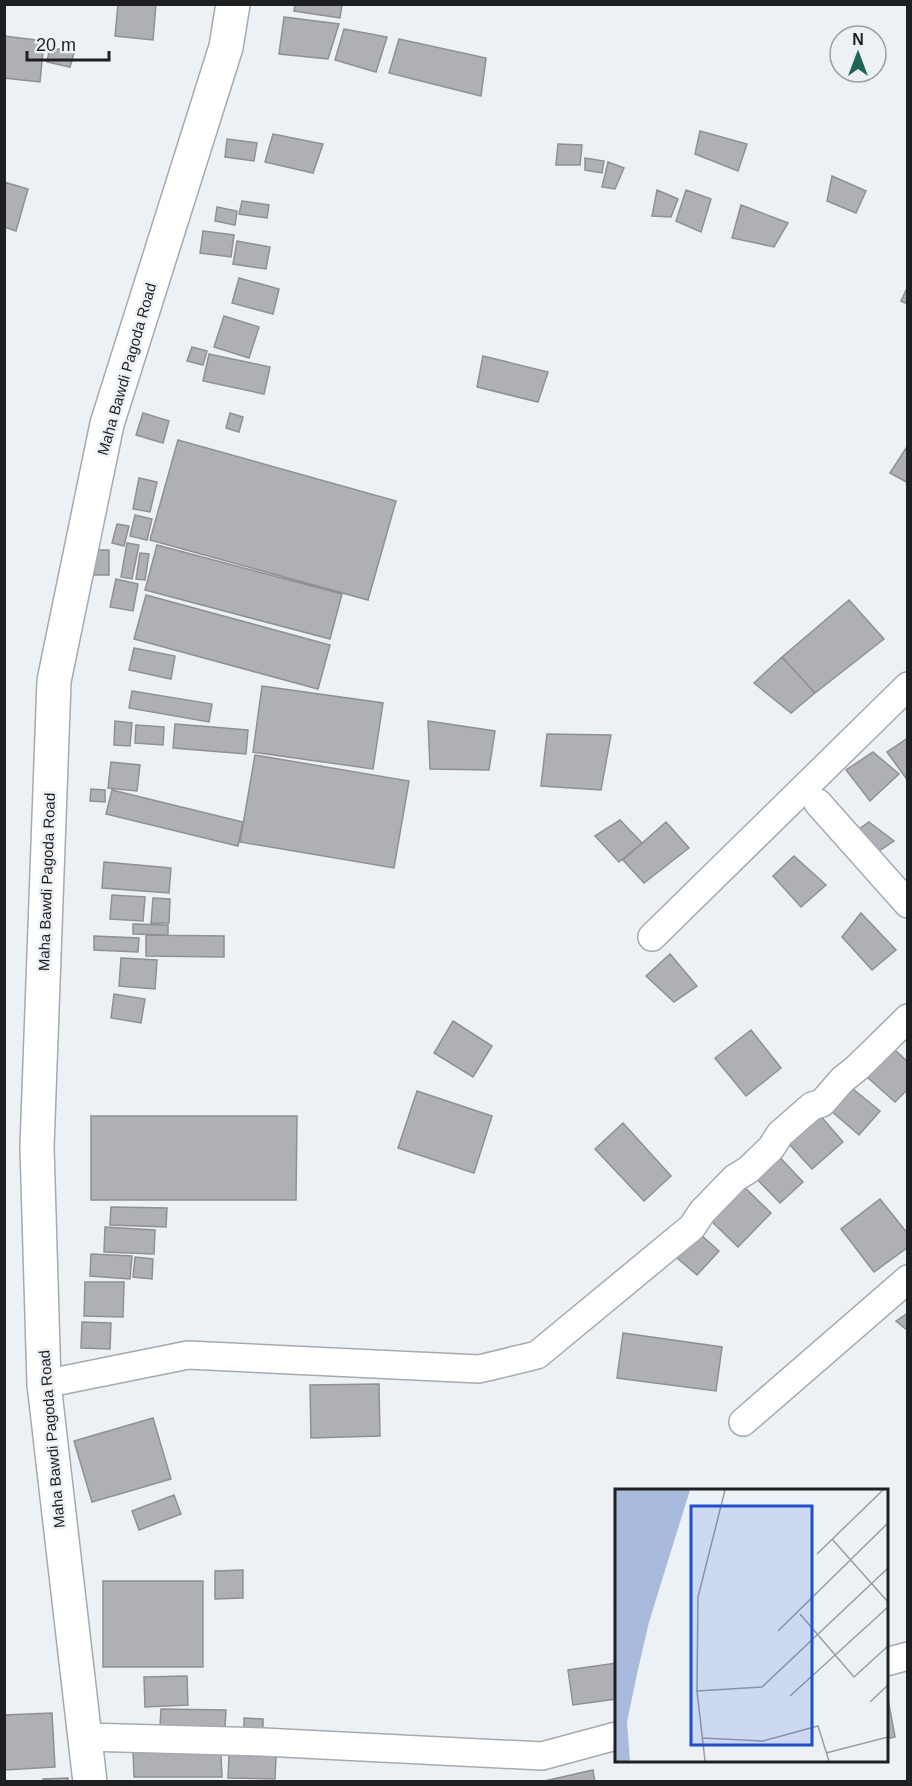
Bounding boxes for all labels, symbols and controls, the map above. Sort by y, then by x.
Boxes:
scale bar [27,24,110,62]
north arrow [828,24,888,84]
text: N [852,31,864,48]
text: 20 m [36,35,76,55]
street label: Maha Bawdi Pagoda Road [94,281,159,457]
street label: Maha Bawdi Pagoda Road [35,793,58,971]
street label: Maha Bawdi Pagoda Road [35,1349,68,1529]
inset map [615,1489,888,1762]

